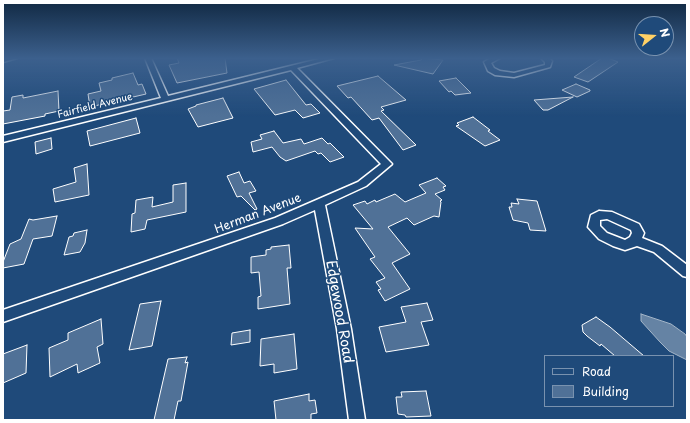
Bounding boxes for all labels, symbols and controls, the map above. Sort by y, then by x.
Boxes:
north arrow [634,16,674,56]
text: N [656,26,674,39]
street label: Fairfield Avenue [56,91,134,121]
street label: Herman Avenue [213,191,303,237]
street label: Edgewood Road [322,259,356,365]
legend [544,355,674,407]
text: Road [582,362,611,380]
text: Building [582,382,629,400]

